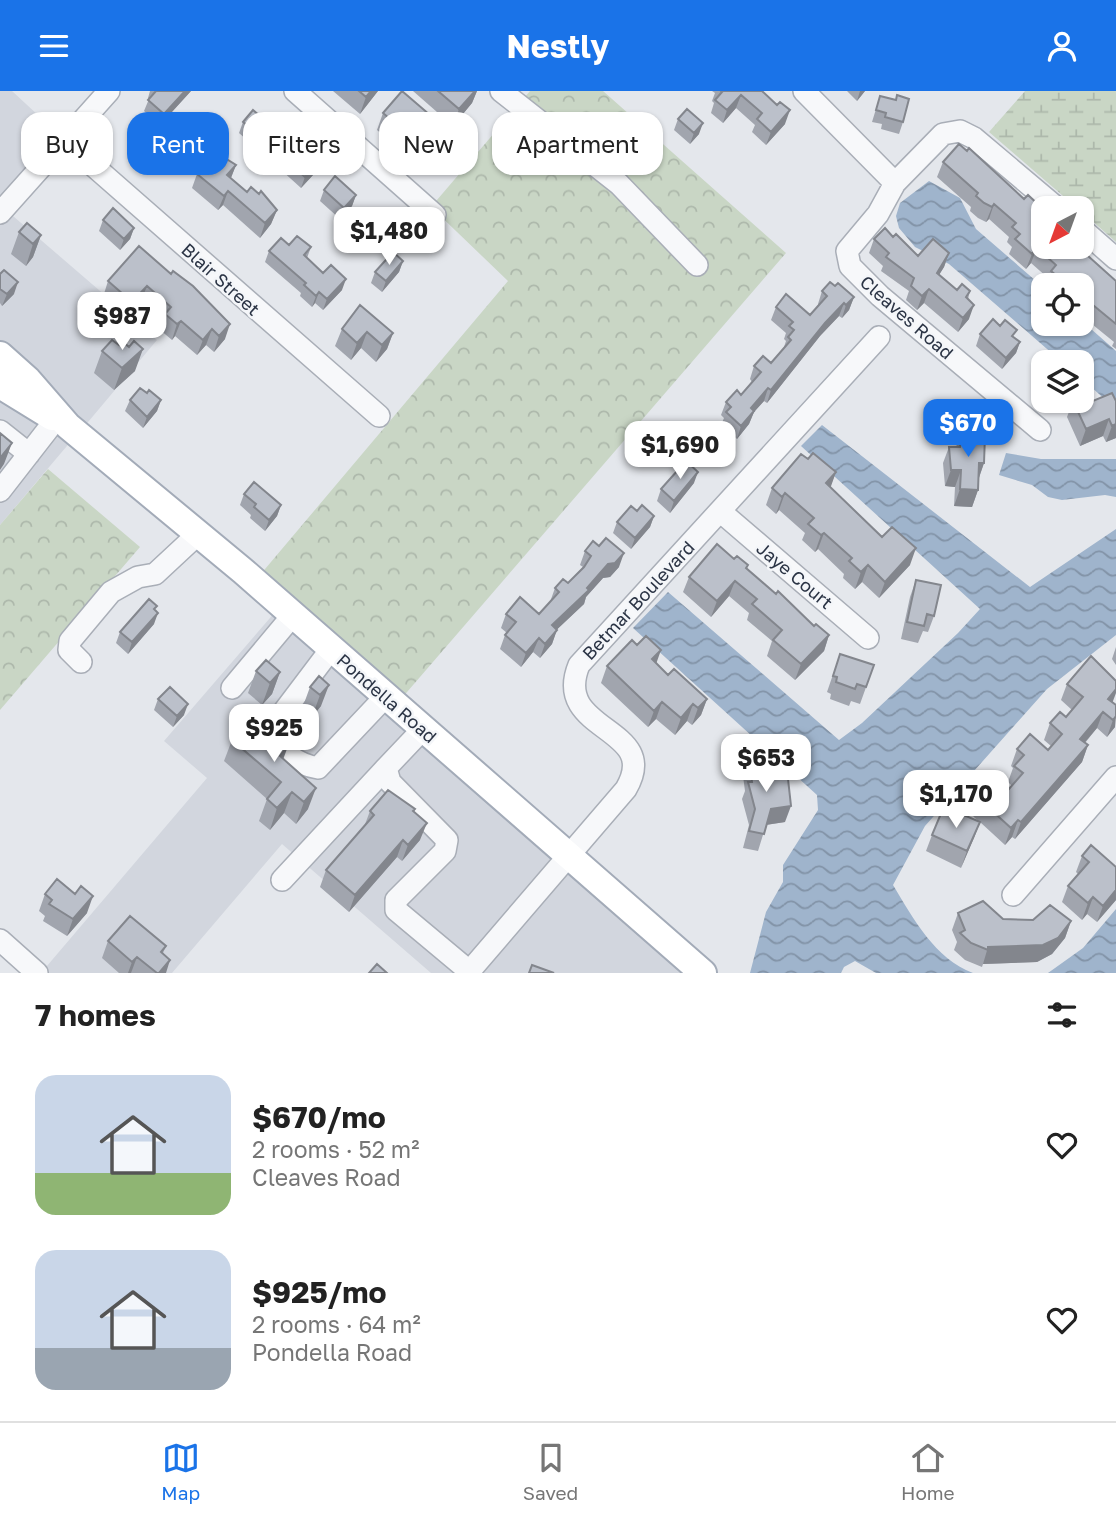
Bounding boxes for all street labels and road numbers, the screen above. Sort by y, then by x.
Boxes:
street label: Blair Street [177,238,265,320]
street label: Cleaves Road [856,271,958,363]
street label: Betmar Boulevard [577,536,699,664]
street label: Jaye Court [752,537,838,613]
street label: Pondella Road [333,649,441,747]

